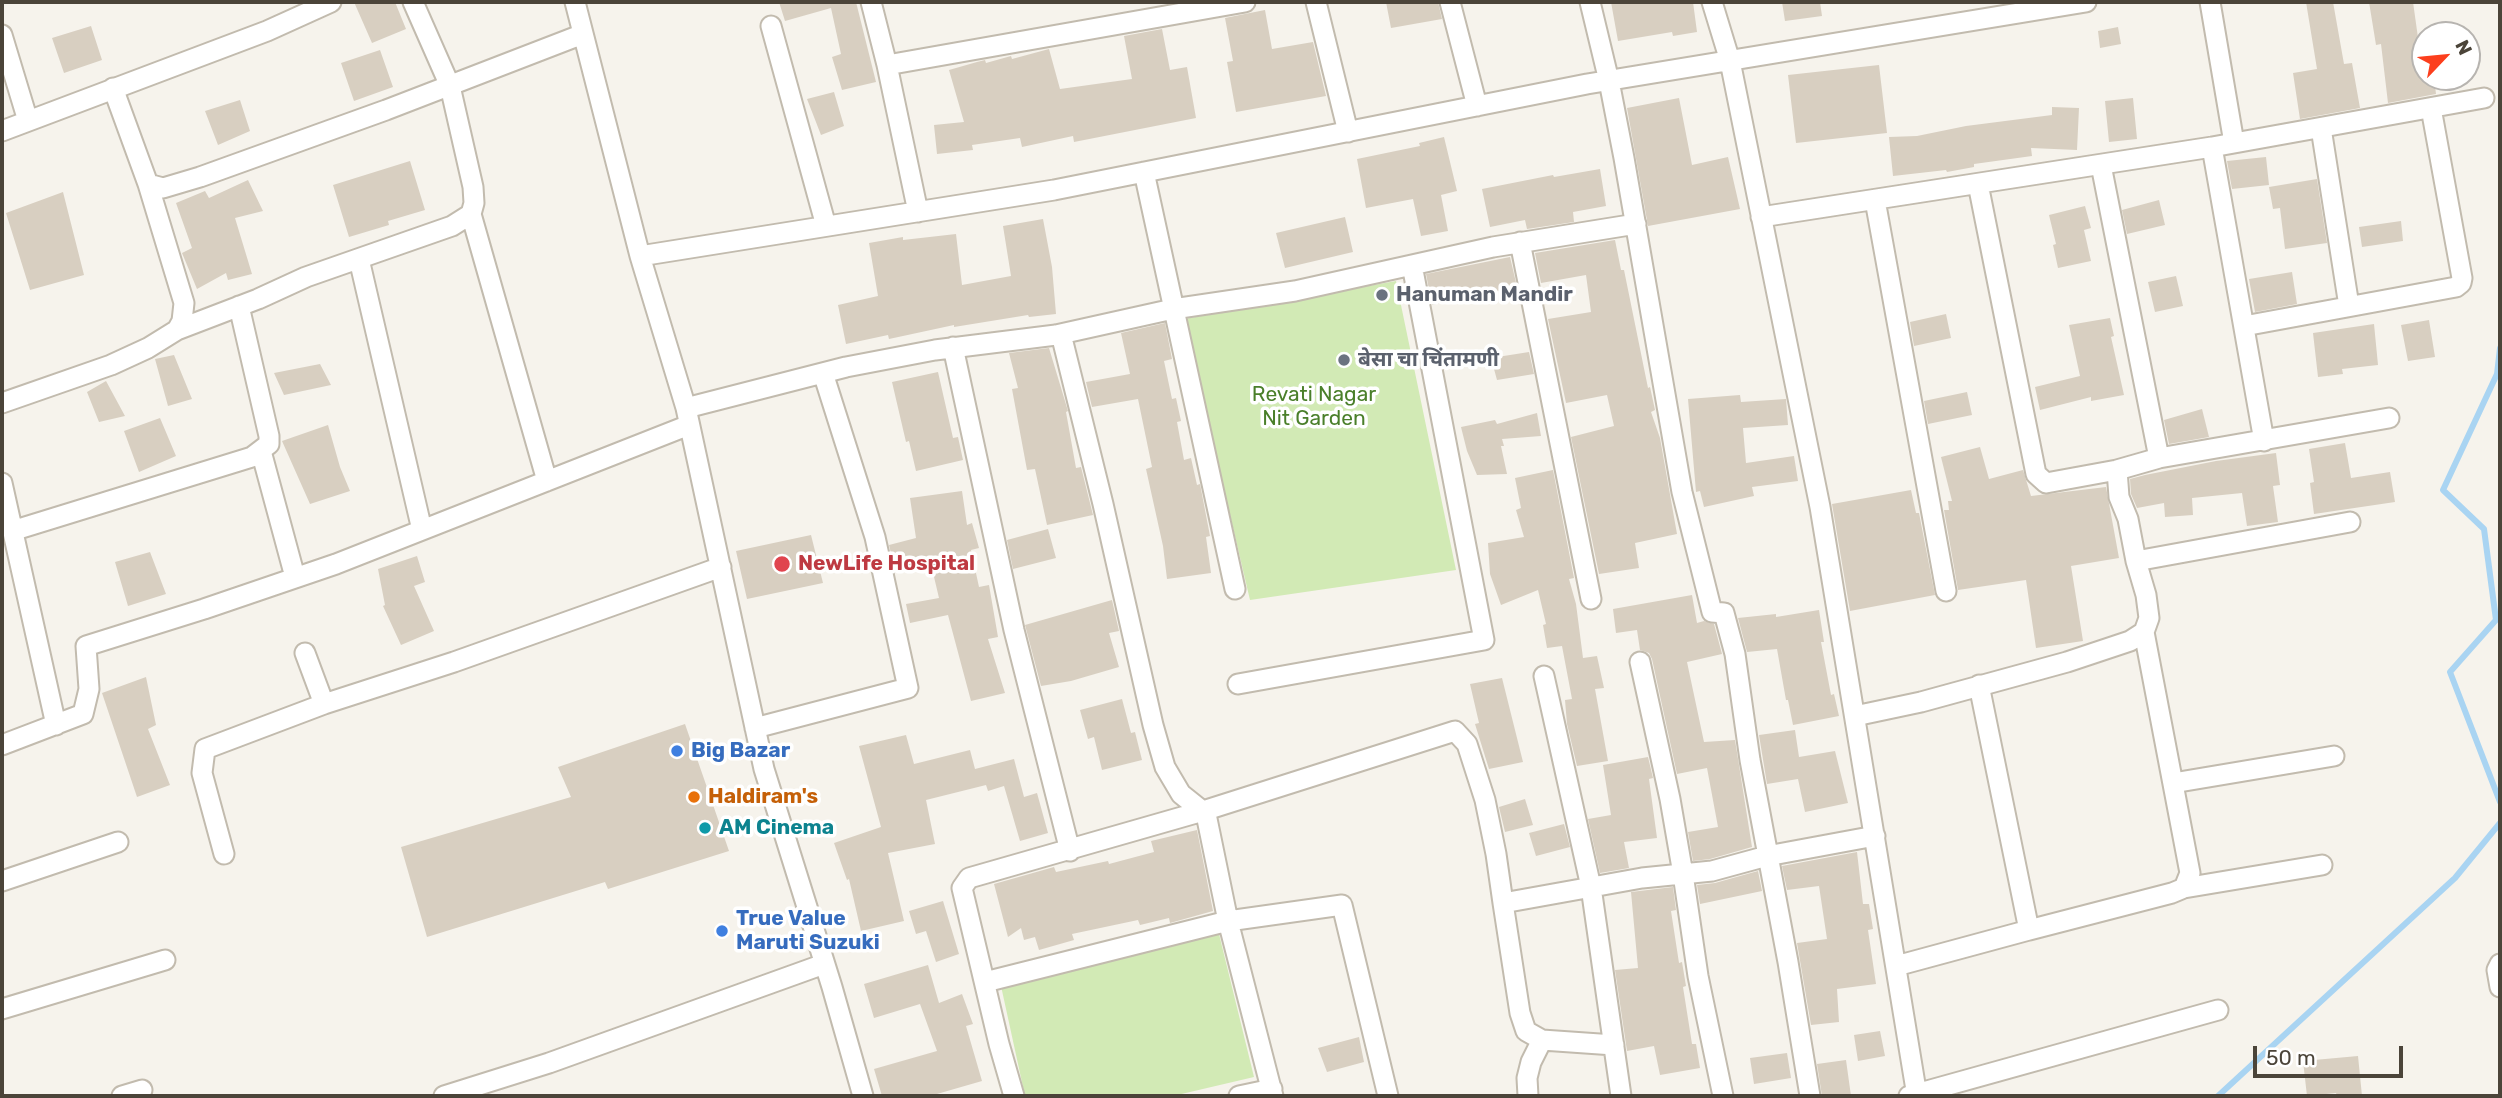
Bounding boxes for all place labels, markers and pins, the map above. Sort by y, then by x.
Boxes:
place label: Hanuman Mandir [1396,282,1573,308]
marker: Hanuman Mandir [1374,287,1390,303]
place label: बेसा चा चिंतामणी [1358,347,1499,373]
marker: बेसा चा चिंतामणी [1336,352,1352,368]
place label: NewLife Hospital [798,551,975,577]
marker: NewLife Hospital [772,554,792,574]
place label: Big Bazar [691,738,790,764]
marker: Big Bazar [669,743,685,759]
place label: Haldiram's [708,784,818,810]
marker: Haldiram's [686,789,702,805]
place label: AM Cinema [719,815,834,841]
marker: AM Cinema [697,820,713,836]
place label: True Value Maruti Suzuki [736,906,880,956]
marker: True Value Maruti Suzuki [714,923,730,939]

